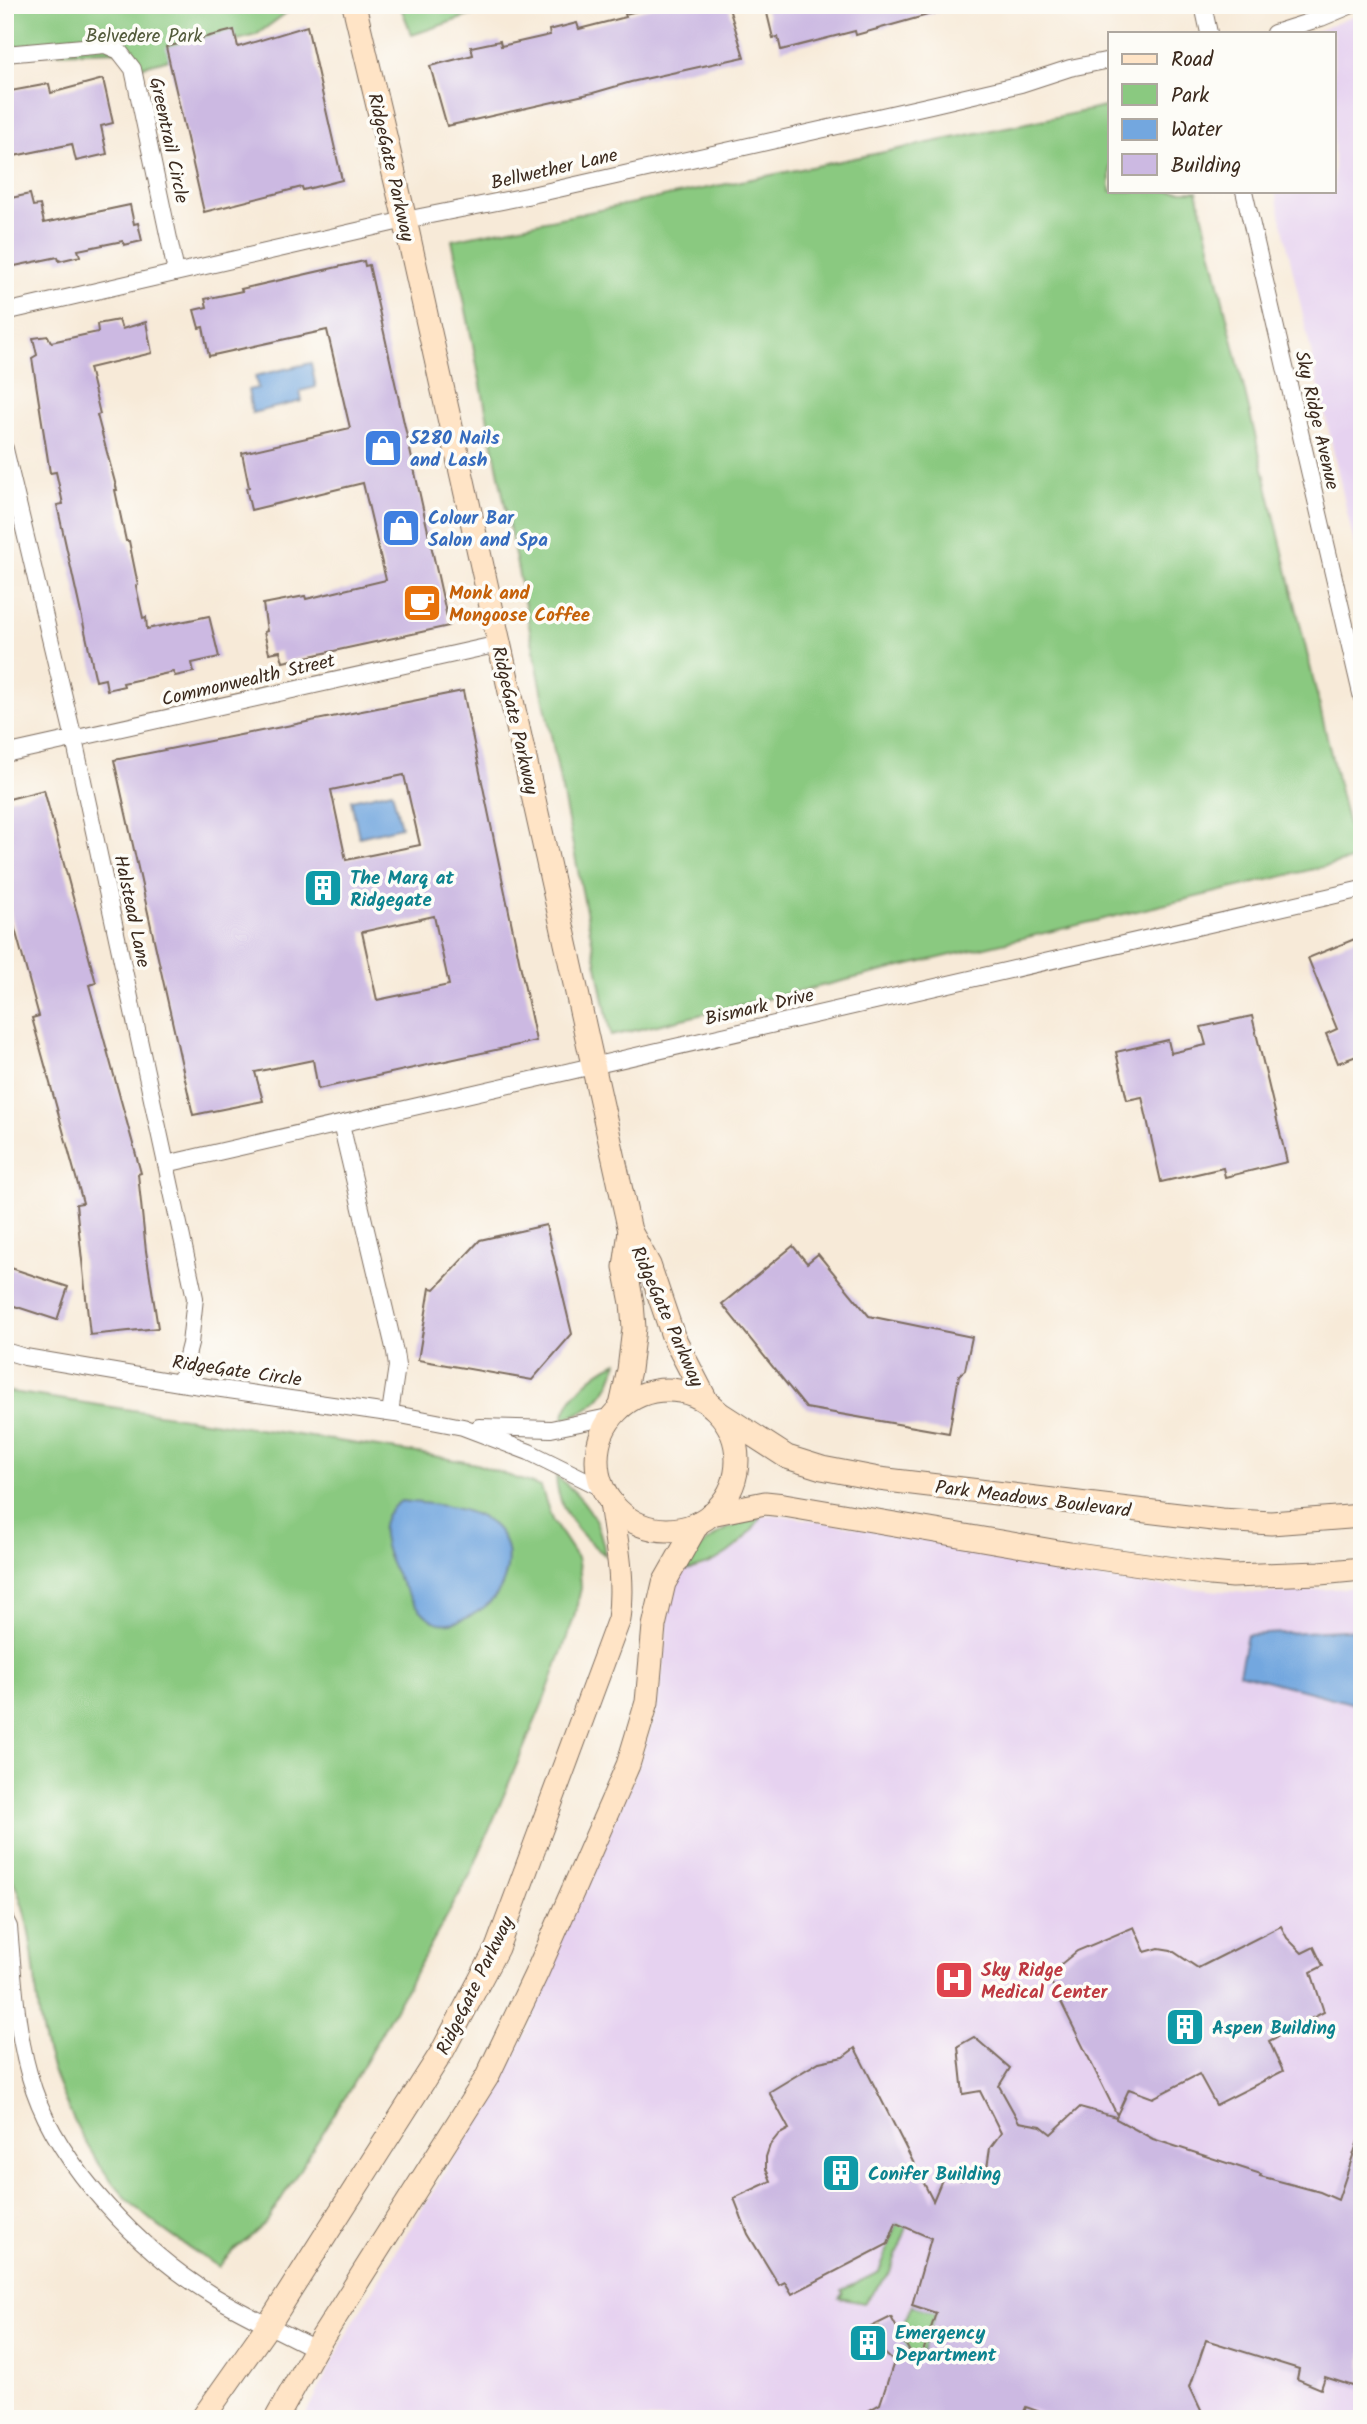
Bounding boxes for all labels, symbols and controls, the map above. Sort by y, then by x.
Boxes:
park label: Belvedere Park [86,22,202,52]
legend [1108,32,1336,192]
text: Road [1171,44,1214,77]
street label: Greentrail Circle [140,75,196,207]
text: Park [1171,80,1209,113]
street label: RidgeGate Parkway [358,90,422,246]
text: Water [1171,114,1223,147]
street label: Bellwether Lane [488,141,621,199]
text: Building [1171,150,1241,183]
street label: Sky Ridge Avenue [1285,348,1347,493]
place label: 5280 Nails and Lash [409,424,500,476]
shop icon: 5280 Nails and Lash [362,427,404,469]
place label: Colour Bar Salon and Spa [428,504,548,556]
shop icon: Colour Bar Salon and Spa [380,507,422,549]
place label: Monk and Mongoose Coffee [449,579,590,631]
cafe icon: Monk and Mongoose Coffee [401,582,443,624]
street label: RidgeGate Parkway [482,643,546,799]
street label: Commonwealth Street [159,646,339,715]
street label: Halstead Lane [104,852,158,971]
place label: The Marq at Ridgegate [350,864,454,916]
building icon: The Marq at Ridgegate [302,867,344,909]
street label: Bismark Drive [702,981,817,1035]
street label: RidgeGate Parkway [622,1241,711,1393]
street label: RidgeGate Circle [170,1348,304,1396]
street label: Park Meadows Boulevard [933,1473,1133,1527]
street label: RidgeGate Parkway [429,1910,523,2061]
place label: Sky Ridge Medical Center [981,1956,1109,2008]
hospital icon: Sky Ridge Medical Center [933,1959,975,2001]
building icon: Aspen Building [1164,2006,1206,2048]
place label: Aspen Building [1212,2014,1336,2044]
building icon: Conifer Building [820,2152,862,2194]
place label: Conifer Building [868,2160,1002,2190]
place label: Emergency Department [895,2319,997,2371]
building icon: Emergency Department [847,2322,889,2364]

